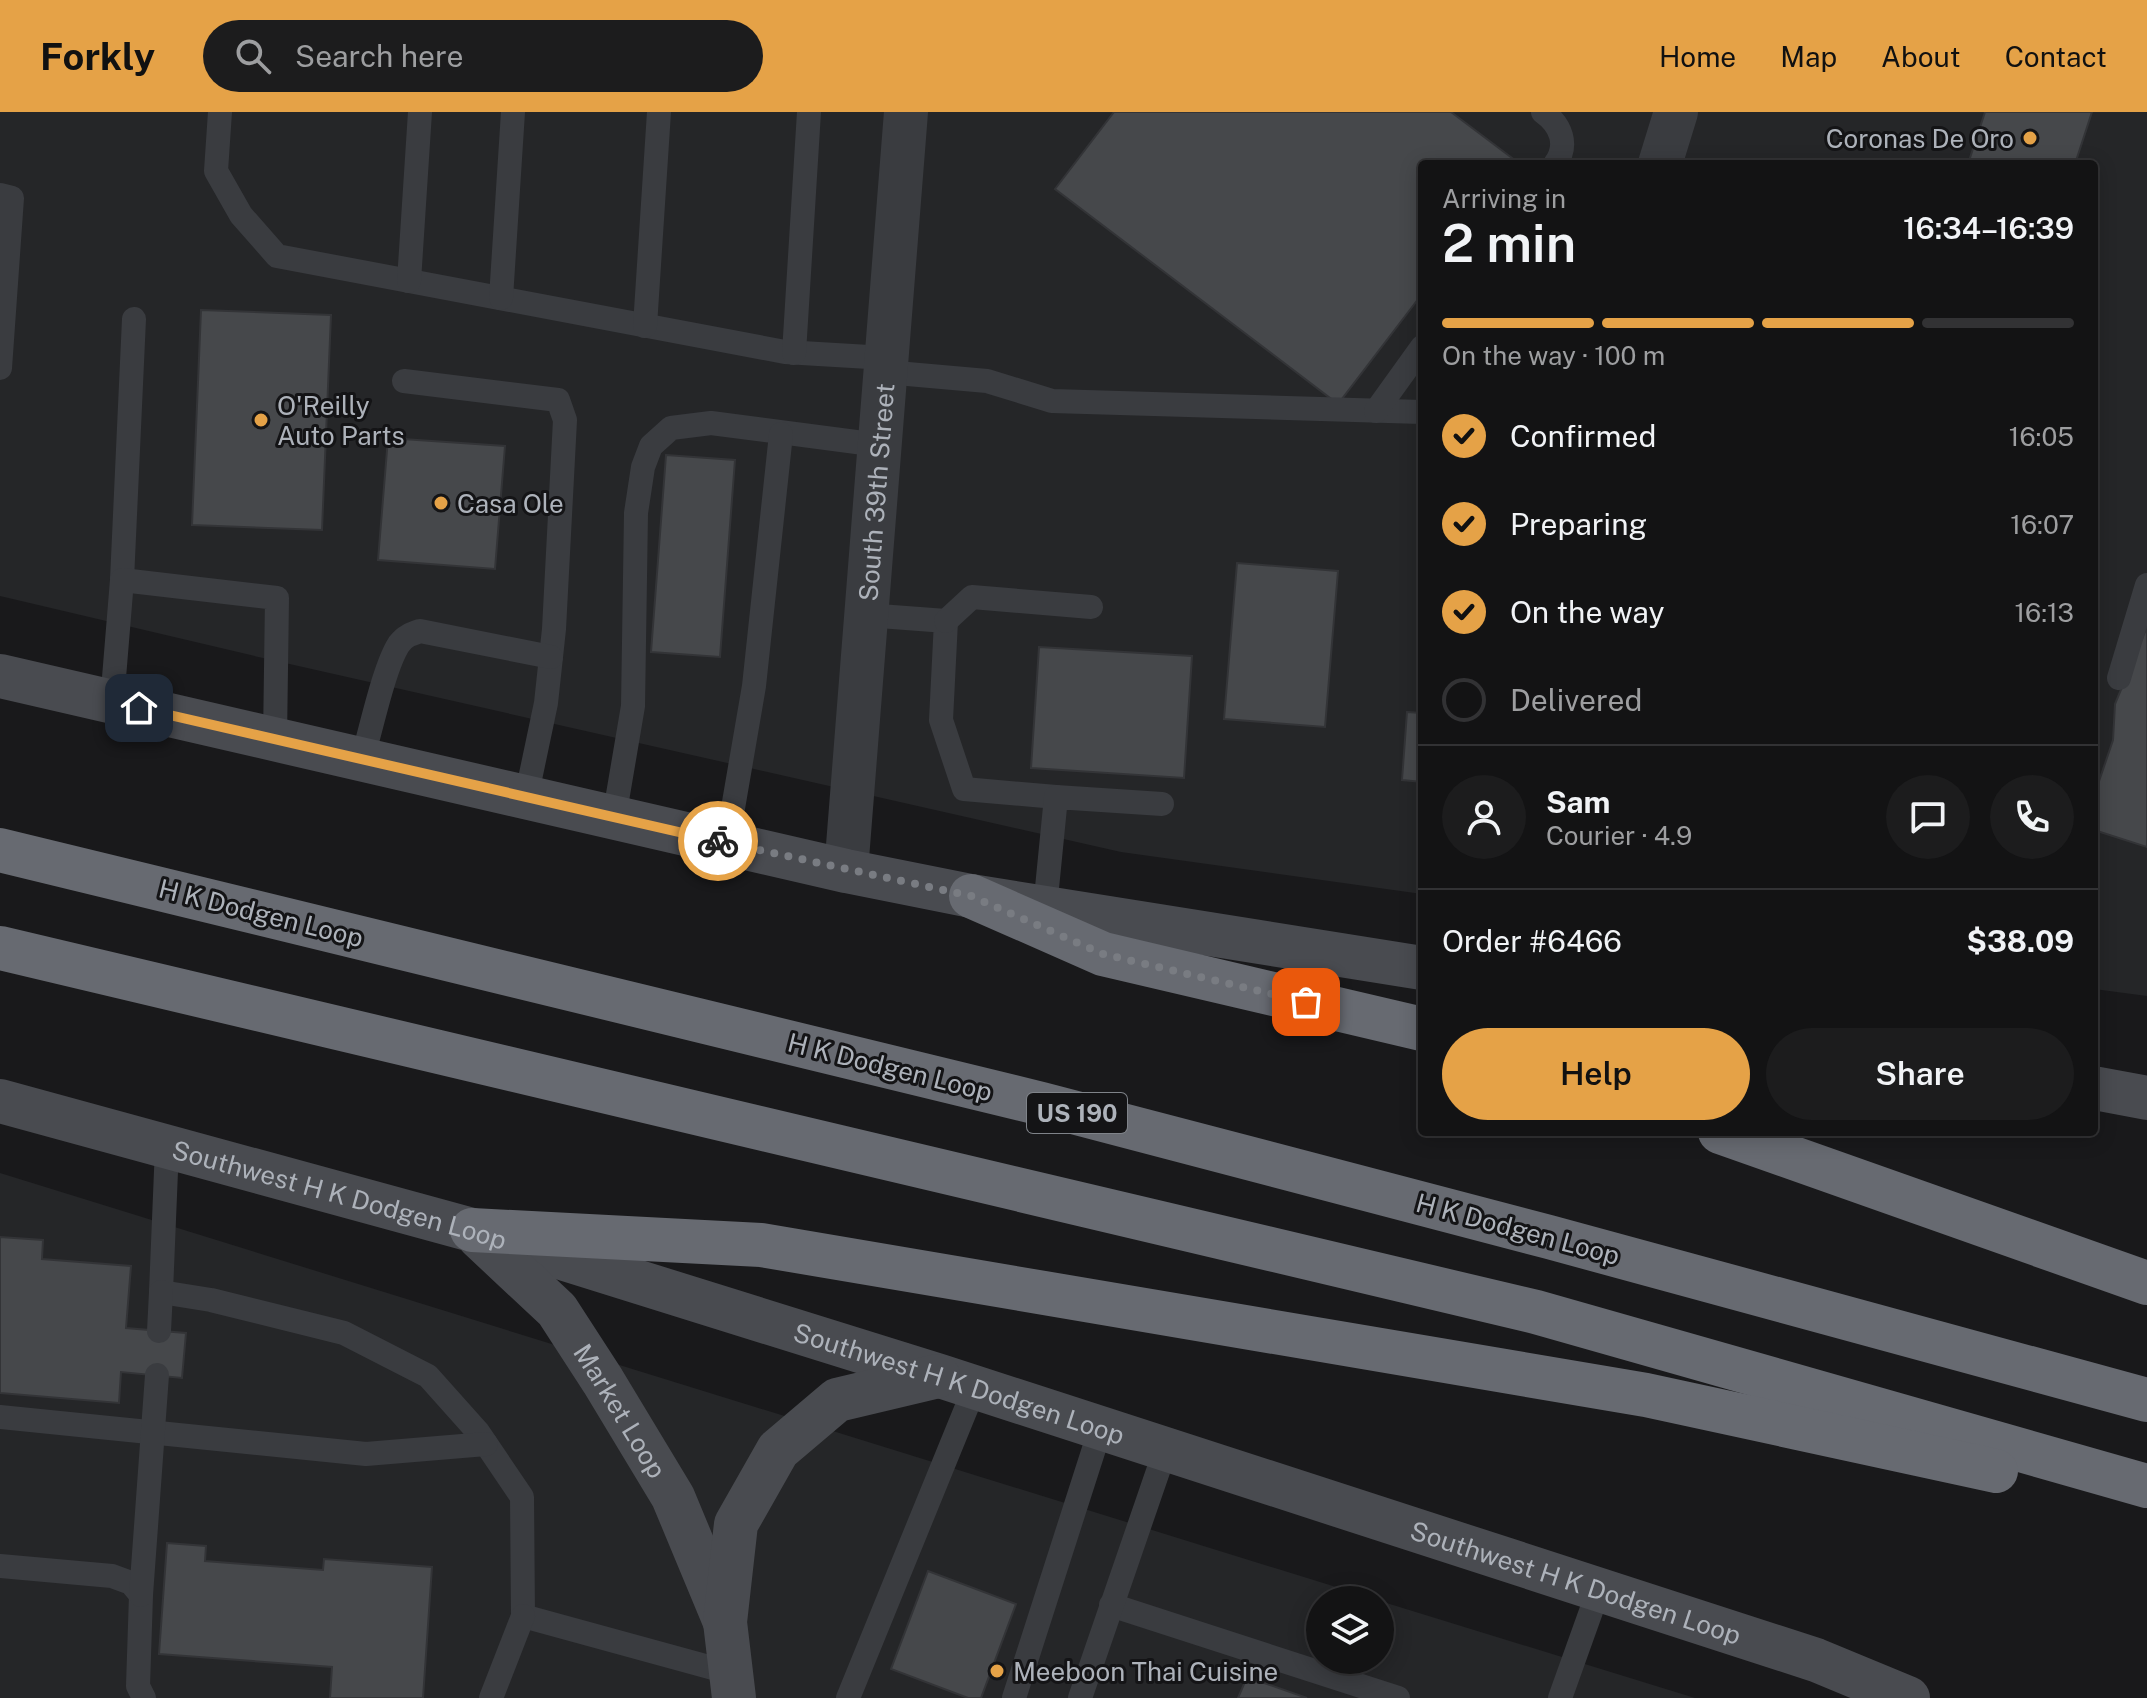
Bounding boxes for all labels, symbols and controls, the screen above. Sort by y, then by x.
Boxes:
search box [203,20,763,92]
text: Forkly [40,34,155,79]
icon: search [231,34,275,78]
text: Search here [295,38,463,74]
text: Home [1659,40,1736,73]
text: Map [1780,40,1837,73]
text: About [1881,40,1961,73]
text: Contact [2005,40,2107,73]
place label: Coronas De Oro [1826,123,2014,154]
marker: Coronas De Oro [2021,129,2039,147]
text: Arriving in [1442,183,1566,214]
text: 16:34–16:39 [1903,210,2074,246]
text: 2 min [1442,213,1576,274]
text: On the way · 100 m [1442,340,1665,371]
street label: South 39th Street [852,382,900,602]
place label: O'Reilly Auto Parts [277,390,405,451]
marker: O'Reilly Auto Parts [252,411,270,429]
icon: check [1442,414,1486,458]
text: Confirmed [1510,418,1656,454]
text: 16:05 [2009,421,2074,452]
place label: Casa Ole [457,488,564,519]
marker: Casa Ole [432,494,450,512]
icon: check [1442,502,1486,546]
text: Preparing [1510,506,1647,542]
text: 16:07 [2010,509,2074,540]
icon: check [1442,590,1486,634]
text: On the way [1510,594,1664,630]
text: 16:13 [2014,597,2074,628]
pin [105,674,173,742]
text: Delivered [1510,682,1642,718]
icon: home [117,686,161,730]
button: person [1442,775,1526,859]
button: chat [1886,775,1970,859]
button: phone [1990,775,2074,859]
text: Sam [1546,784,1610,820]
courier [678,801,758,881]
icon: bike [696,819,740,863]
text: Courier · 4.9 [1546,820,1692,851]
street label: H K Dodgen Loop [156,873,366,953]
text: Order #6466 [1442,923,1622,959]
text: $38.09 [1967,923,2074,959]
pin [1272,968,1340,1036]
icon: bag [1284,980,1328,1024]
street label: H K Dodgen Loop [785,1027,995,1107]
button: Help [1442,1028,1750,1120]
button: Share [1766,1028,2074,1120]
road number: US 190 [1027,1093,1127,1133]
street label: Southwest H K Dodgen Loop [169,1133,511,1255]
street label: H K Dodgen Loop [1413,1187,1623,1271]
street label: Southwest H K Dodgen Loop [790,1316,1129,1450]
street label: Market Loop [568,1338,673,1483]
street label: Southwest H K Dodgen Loop [1407,1514,1745,1650]
map controls [1306,1586,1394,1674]
button: layers [1306,1586,1394,1674]
place label: Meeboon Thai Cuisine [1013,1656,1278,1687]
marker: Meeboon Thai Cuisine [988,1662,1006,1680]

